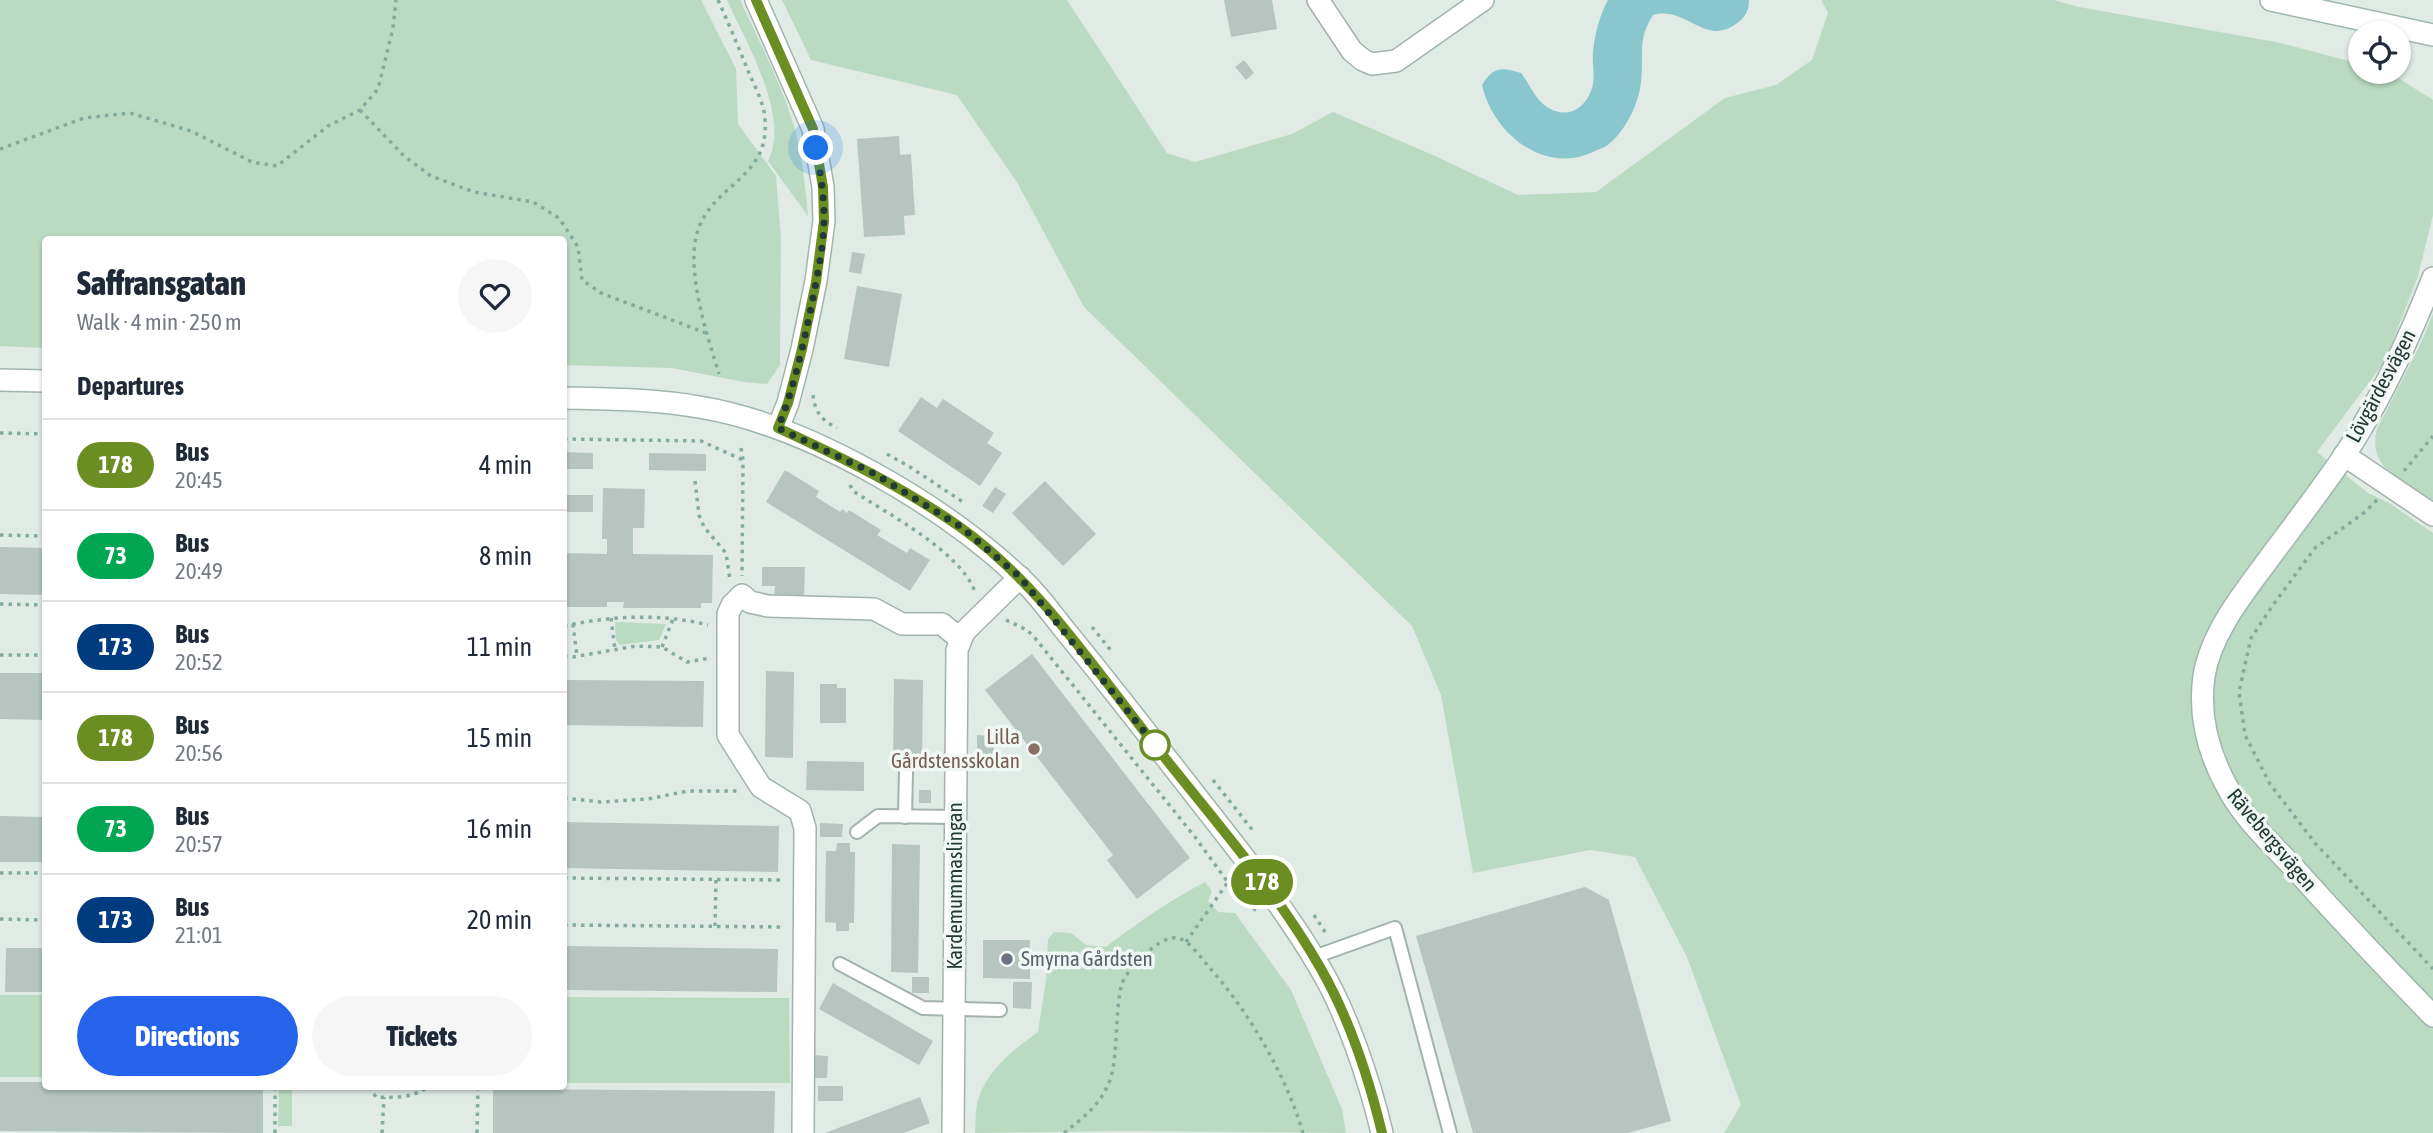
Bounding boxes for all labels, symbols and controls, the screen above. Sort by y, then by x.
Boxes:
map controls [2348,21,2411,84]
button: locate [2348,21,2411,84]
your location [798,130,833,165]
button: heart [458,259,532,333]
text: Saffransgatan [77,264,246,302]
text: Walk · 4 min · 250 m [77,309,241,335]
street label: Lövgärdesvägen [2340,325,2420,446]
text: Departures [77,371,184,401]
text: Bus [175,437,209,467]
text: 4 min [479,450,532,480]
text: 178 [99,451,132,478]
text: 20:45 [175,467,223,493]
text: Bus [175,528,209,558]
text: 8 min [479,541,532,571]
text: 73 [104,542,127,569]
text: 20:49 [175,558,223,584]
text: Bus [175,619,209,649]
text: 11 min [467,632,532,662]
text: 173 [99,633,132,660]
text: 20:52 [175,649,223,675]
text: Bus [175,710,209,740]
text: 15 min [467,723,532,753]
text: 178 [99,724,132,751]
place label: Lilla Gårdstensskolan [891,724,1020,772]
unlabelled marker [1140,730,1170,760]
text: 20:56 [175,740,223,766]
marker: Lilla Gårdstensskolan [1026,741,1042,757]
street label: Rävebergsvägen [2223,783,2323,895]
text: Bus [175,801,209,831]
street label: Kardemummaslingan [942,802,966,970]
text: 16 min [467,814,532,844]
text: 73 [104,815,127,842]
text: 20:57 [175,831,223,857]
line badge: 178 [1222,859,1302,905]
text: 178 [1245,868,1279,895]
text: Bus [175,892,209,922]
text: 20 min [467,905,532,935]
text: 173 [99,906,132,933]
text: 21:01 [175,922,223,948]
place label: Smyrna Gårdsten [1021,946,1153,970]
marker: Smyrna Gårdsten [999,951,1015,967]
button: Directions [77,996,298,1076]
button: Tickets [312,996,532,1076]

